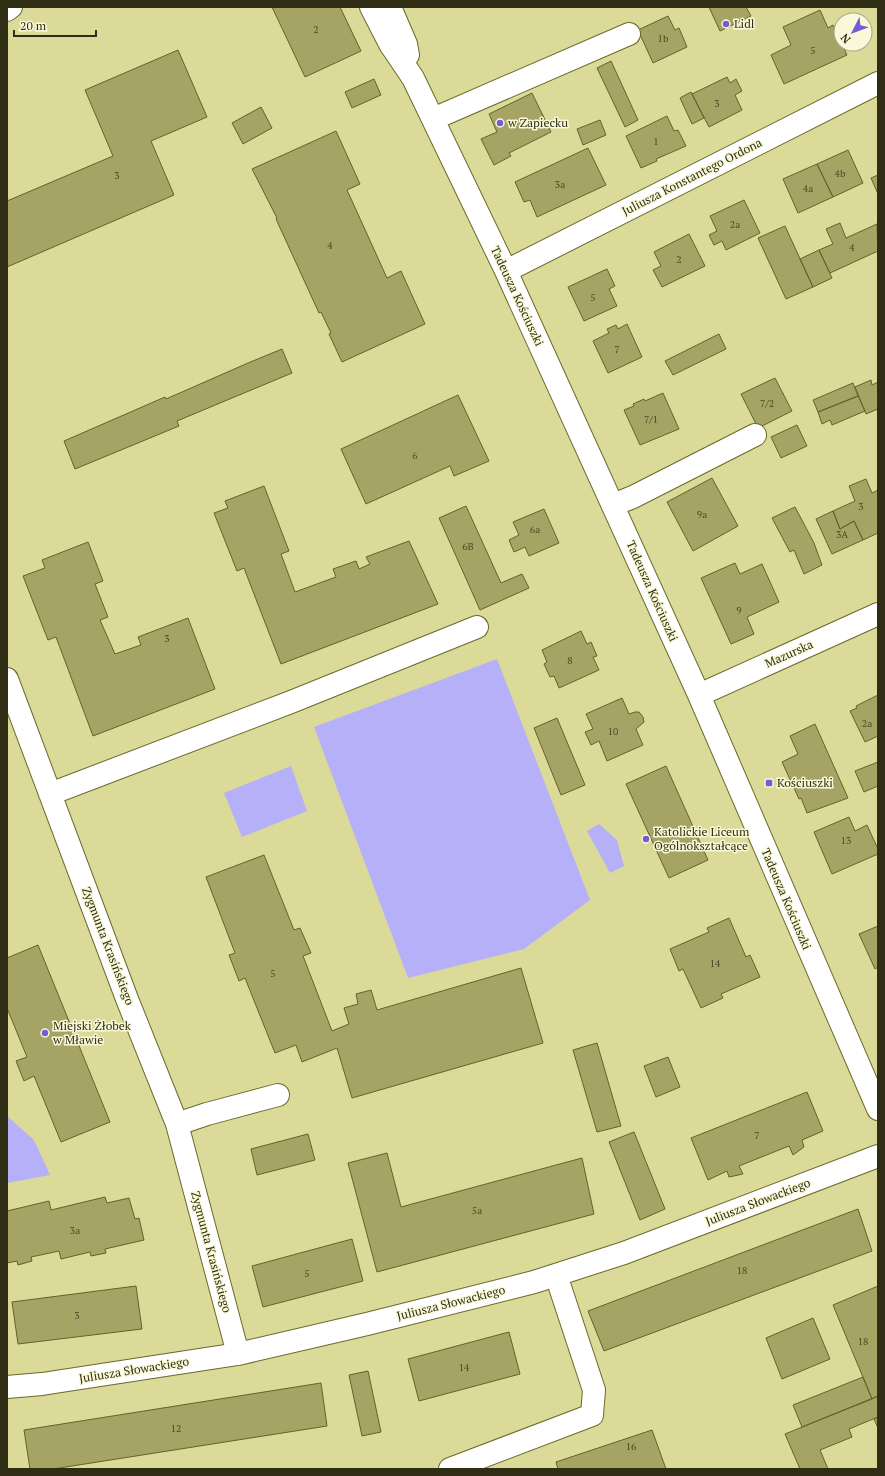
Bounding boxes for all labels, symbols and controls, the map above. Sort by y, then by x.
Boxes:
scale bar [14,12,96,38]
north arrow [833,12,873,52]
place label: Lidl [734,16,755,31]
text: 20 m [20,18,47,33]
marker: Lidl [721,19,731,29]
house number: 2 [313,23,319,36]
text: N [837,30,854,46]
house number: 1b [658,32,669,45]
house number: 5 [810,44,816,57]
house number: 3 [714,97,720,110]
place label: w Zapiecku [507,115,568,130]
marker: w Zapiecku [495,118,505,128]
street label: Juliusza Konstantego Ordona [619,135,764,218]
house number: 1 [653,135,659,148]
house number: 4b [835,167,846,180]
house number: 3 [114,169,120,182]
house number: 3a [555,178,565,191]
house number: 4a [803,182,813,195]
house number: 2a [730,218,740,231]
house number: 4 [327,239,333,252]
house number: 4 [849,241,855,254]
street label: Tadeusza Kościuszki [488,243,547,349]
house number: 2 [676,253,682,266]
house number: 5 [590,291,596,304]
house number: 7 [614,343,620,356]
house number: 7/2 [760,397,774,410]
house number: 7/1 [644,413,658,426]
house number: 6 [412,449,418,462]
house number: 3 [858,500,864,513]
house number: 9a [697,508,707,521]
house number: 6a [530,523,540,536]
house number: 3A [836,528,848,541]
street label: Tadeusza Kościuszki [623,538,682,644]
house number: 6B [462,540,474,553]
house number: 9 [736,604,742,617]
house number: 3 [164,632,170,645]
street label: Mazurska [762,636,815,671]
house number: 8 [567,654,573,667]
house number: 2a [862,717,872,730]
house number: 10 [608,725,618,738]
place label: Kościuszki [777,775,833,790]
marker: Kościuszki [764,778,774,788]
place label: Katolickie Liceum Ogólnokształcące [654,824,750,853]
marker: Katolickie Liceum Ogólnokształcące [641,834,651,844]
house number: 13 [841,834,851,847]
street label: Tadeusza Kościuszki [758,846,815,952]
street label: Zygmunta Krasińskiego [79,885,138,1007]
house number: 14 [710,957,721,970]
house number: 5 [270,967,276,980]
place label: Miejski Żłobek w Mławie [52,1018,132,1047]
marker: Miejski Żłobek w Mławie [40,1028,50,1038]
house number: 7 [754,1129,760,1142]
street label: Juliusza Słowackiego [703,1174,813,1228]
street label: Zygmunta Krasińskiego [188,1189,235,1315]
house number: 5a [472,1204,482,1217]
house number: 3a [70,1224,80,1237]
house number: 18 [737,1264,747,1277]
house number: 5 [304,1267,310,1280]
street label: Juliusza Słowackiego [395,1282,507,1323]
house number: 3 [74,1309,80,1322]
house number: 18 [858,1335,868,1348]
street label: Juliusza Słowackiego [78,1353,190,1386]
house number: 14 [459,1361,470,1374]
house number: 12 [171,1422,181,1435]
house number: 16 [626,1440,637,1453]

